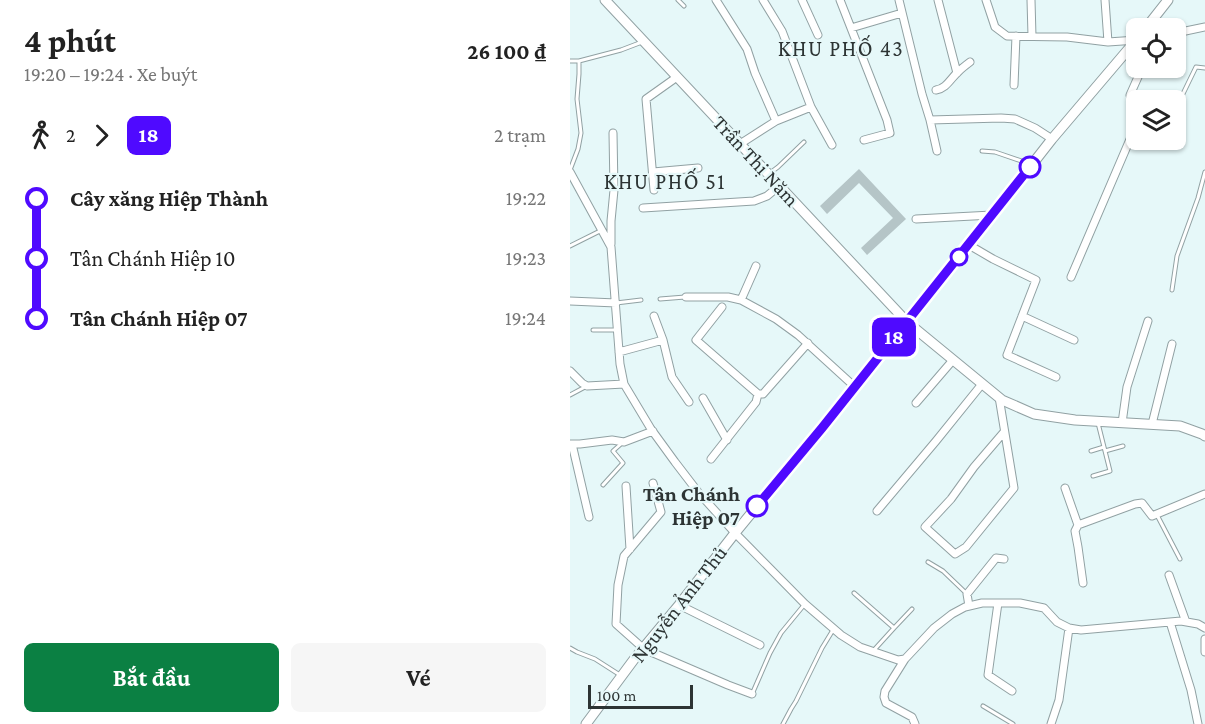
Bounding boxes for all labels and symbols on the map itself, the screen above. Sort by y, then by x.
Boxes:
district label: KHU PHỐ 43 [778,34,904,61]
street label: Trần Thị Năm [708,110,804,212]
unlabelled marker [1019,156,1041,178]
district label: KHU PHỐ 51 [604,167,726,194]
unlabelled marker [950,248,968,266]
line badge: 18 [867,318,921,356]
place label: Tân Chánh Hiệp 07 [643,482,740,530]
marker: Tân Chánh Hiệp 07 [746,495,768,517]
street label: Nguyễn Ảnh Thủ [626,541,732,667]
scale bar [588,682,693,710]

